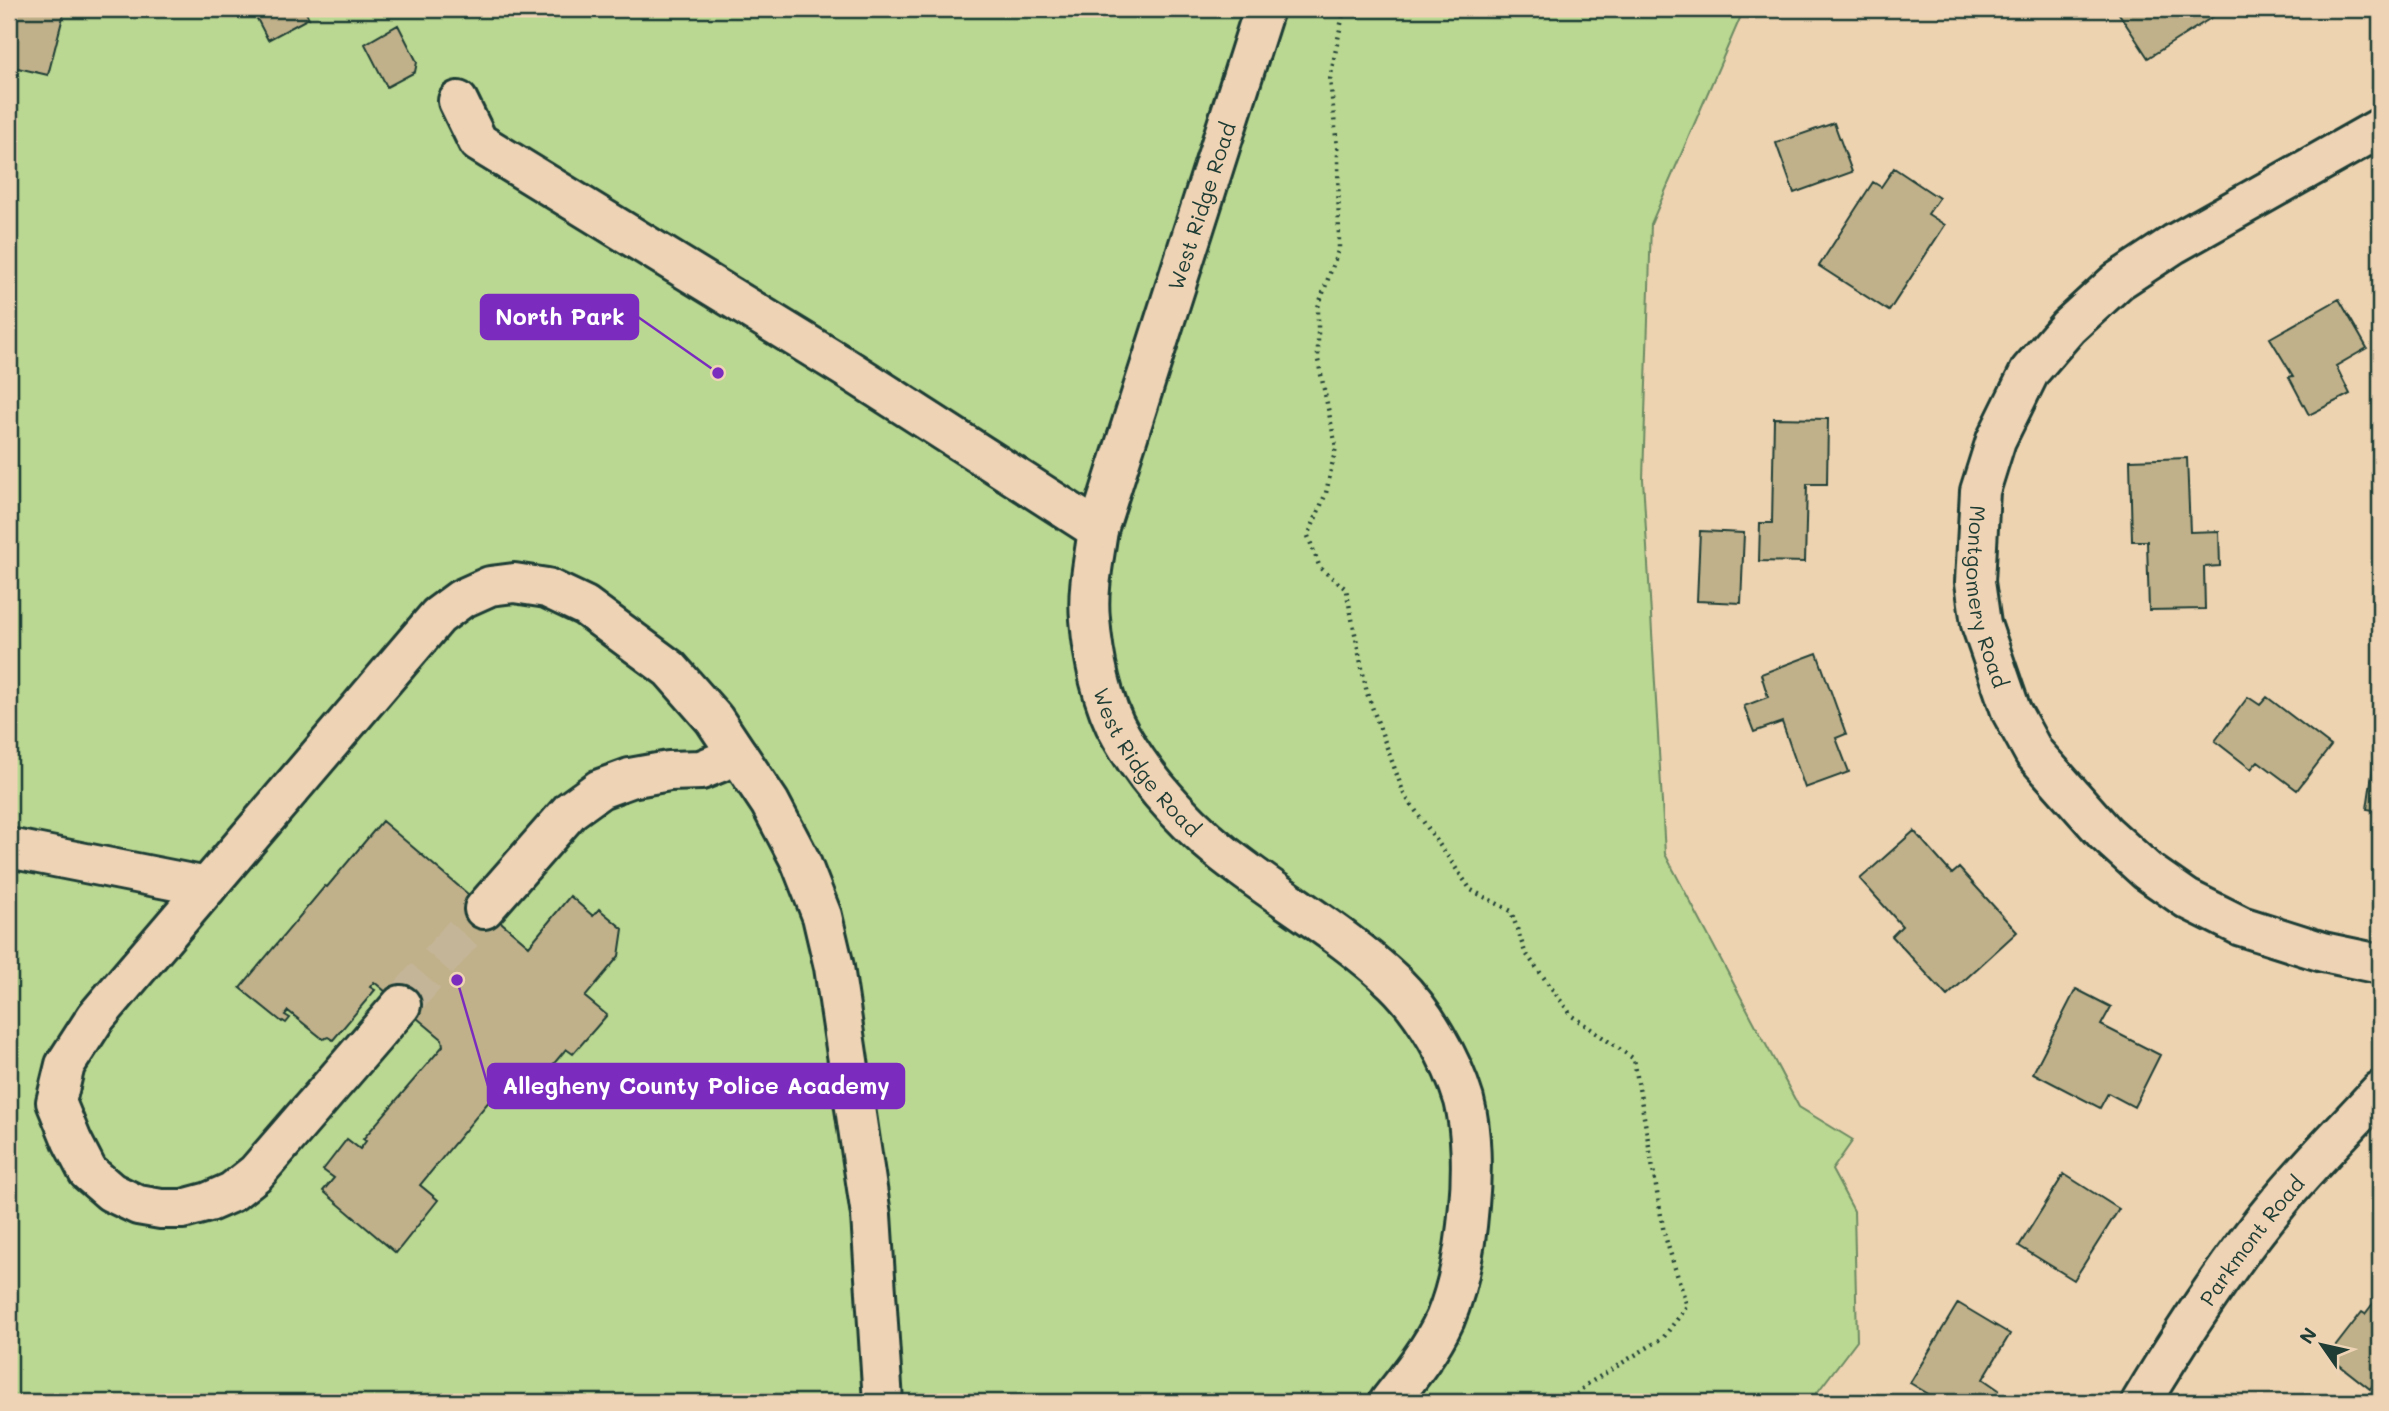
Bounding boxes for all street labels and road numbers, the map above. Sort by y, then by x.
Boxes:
street label: West Ridge Road [1161,119,1241,293]
street label: Montgomery Road [1961,505,2015,691]
street label: West Ridge Road [1089,684,1207,841]
street label: Parkmont Road [2193,1169,2309,1310]

